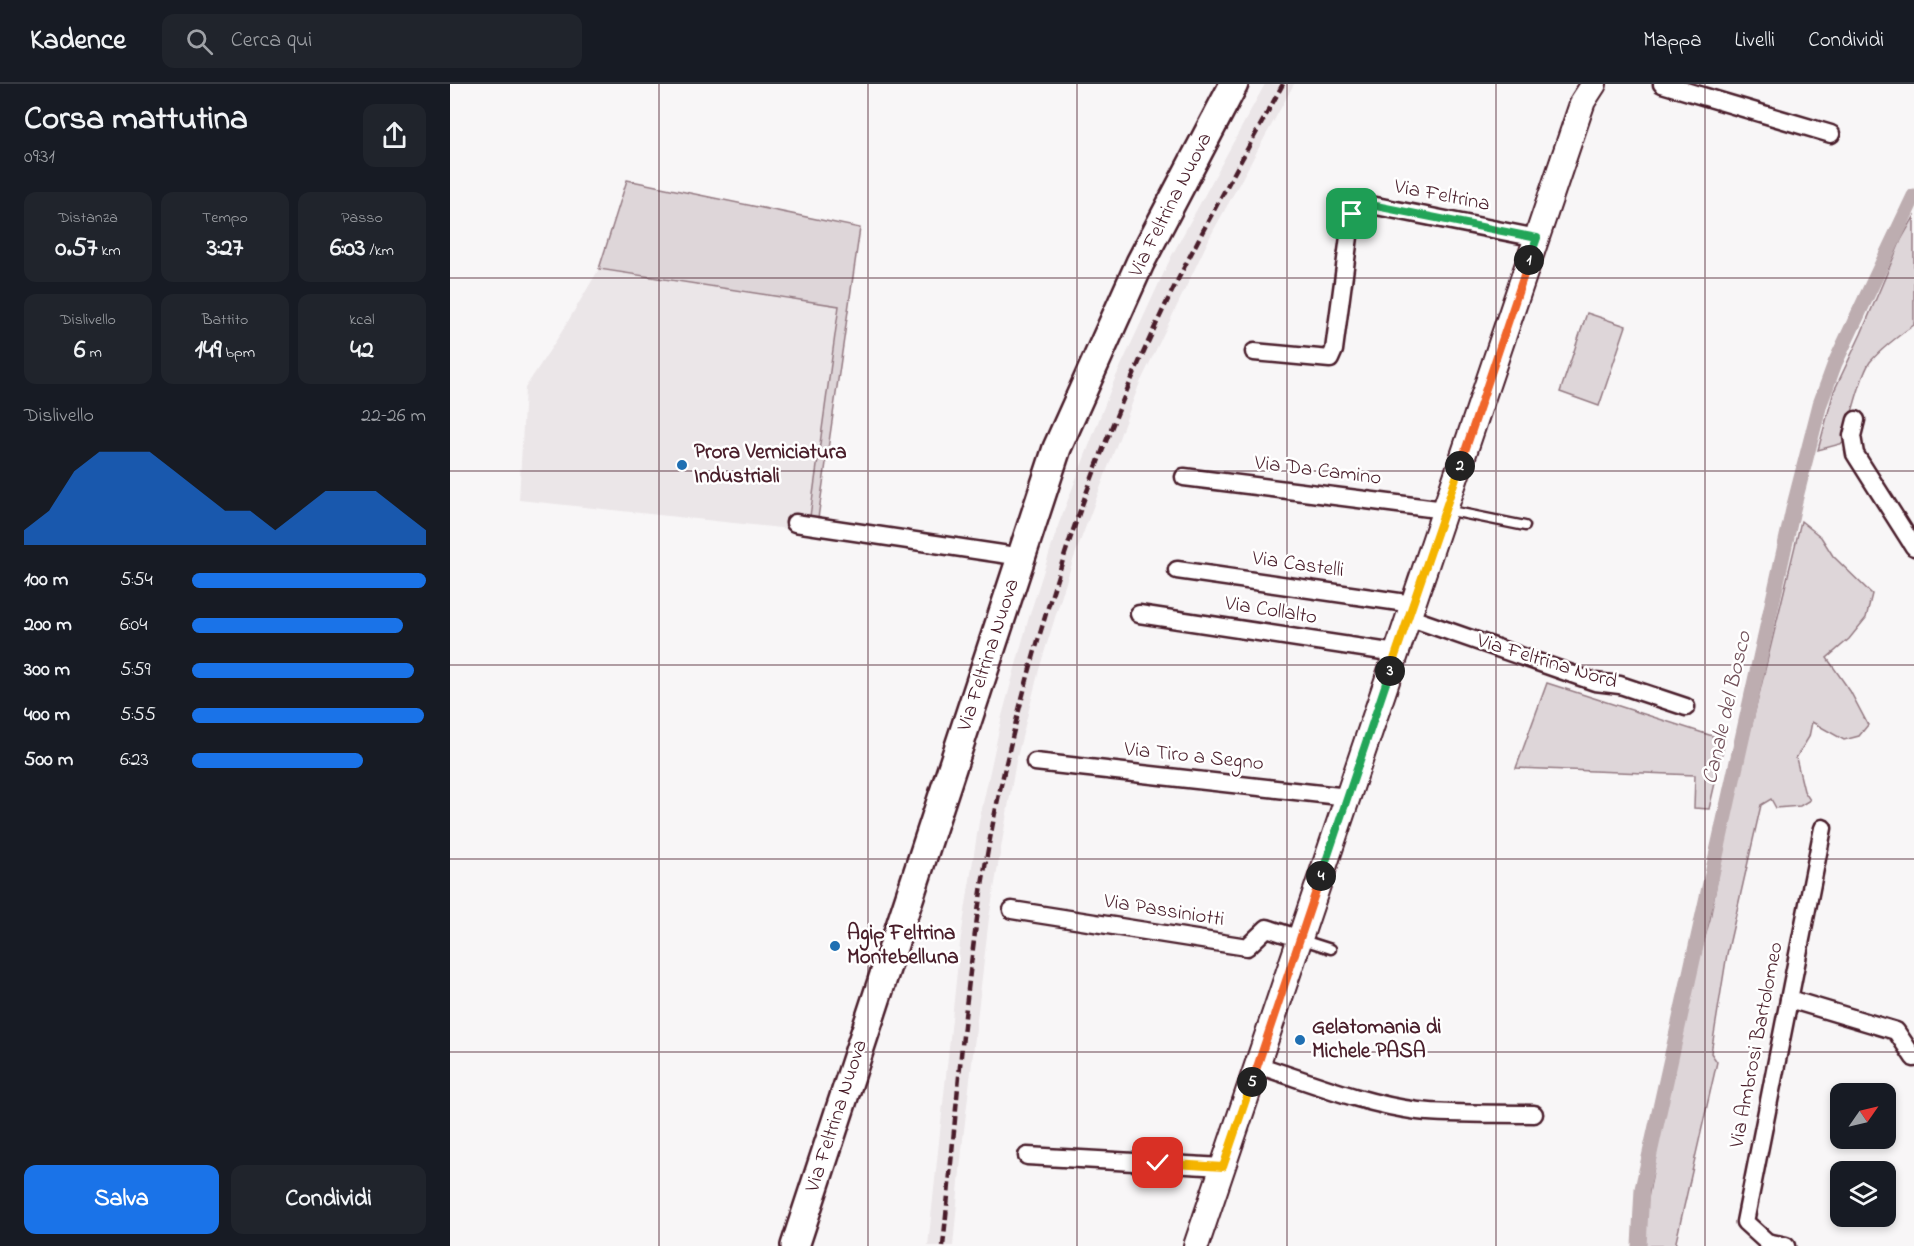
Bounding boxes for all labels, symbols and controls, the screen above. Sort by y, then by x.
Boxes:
search box [162,14,582,68]
text: Kadence [30,21,126,62]
icon: search [183,25,216,58]
text: Cerca qui [231,25,312,57]
text: Mappa [1643,26,1702,56]
text: Livelli [1735,26,1775,56]
text: Condividi [1808,26,1884,56]
text: Corsa mattutina [24,96,248,144]
button: share [363,104,426,167]
street label: Via Feltrina Nuova [1121,128,1220,283]
text: 09:31 [24,143,55,172]
street label: Via Feltrina [1391,172,1492,220]
pin [1326,188,1377,239]
icon: arrive [1335,197,1368,230]
text: Distanza [58,206,118,230]
text: Tempo [202,206,248,230]
text: Passo [341,206,383,230]
text: 0.57 [55,230,97,268]
text: 3:27 [207,230,243,268]
text: 6:03 [330,230,366,268]
text: km [97,239,121,263]
text: /km [366,239,394,263]
pin: 1 [1514,245,1544,275]
text: 1 [1526,248,1532,272]
text: Dislivello [60,308,116,332]
text: Battito [202,308,248,332]
text: kcal [349,308,375,332]
text: 6 [74,332,86,370]
text: 149 [195,332,222,370]
text: 42 [350,332,374,370]
text: m [86,341,102,365]
text: bpm [222,341,255,365]
text: Dislivello [24,402,94,431]
text: 22–26 m [361,402,426,431]
place label: Prora Verniciatura Industriali [694,438,847,492]
street label: Via Da Camino [1252,448,1383,494]
pin: 2 [1445,451,1475,481]
text: 2 [1456,454,1464,478]
marker: Prora Verniciatura Industriali [675,458,689,472]
street label: Via Castelli [1249,544,1346,586]
text: 100 m [24,566,68,595]
text: 5:54 [120,566,153,595]
street label: Via Feltrina Nuova [950,575,1028,736]
street label: Via Collalto [1222,589,1319,633]
text: 200 m [24,611,72,640]
text: 6:04 [120,611,147,640]
street label: Via Feltrina Nord [1472,626,1621,698]
water label: Canale del Bosco [1695,627,1761,788]
text: 300 m [24,656,70,685]
text: 5:59 [120,656,151,685]
pin: 3 [1375,656,1405,686]
text: 3 [1387,659,1393,683]
text: 400 m [24,701,70,730]
text: 5:55 [120,701,156,730]
street label: Via Tiro a Segno [1122,735,1265,781]
text: 500 m [24,746,73,775]
text: 6:23 [120,746,149,775]
pin: 4 [1306,861,1336,891]
text: 4 [1318,864,1324,888]
street label: Via Passiniotti [1101,887,1226,935]
place label: Agip Feltrina Montebelluna [847,919,959,973]
marker: Agip Feltrina Montebelluna [828,939,842,953]
street label: Via Ambrosi Bartolomeo [1722,939,1792,1152]
place label: Gelatomania di Michele PASA [1312,1013,1442,1067]
marker: Gelatomania di Michele PASA [1293,1033,1307,1047]
street label: Via Feltrina Nuova [798,1036,876,1197]
pin: 5 [1237,1067,1267,1097]
text: 5 [1247,1070,1257,1094]
north arrow [1830,1083,1896,1149]
map controls [1830,1083,1896,1227]
pin [1132,1137,1183,1188]
icon: check [1141,1146,1174,1179]
button: layers [1830,1161,1896,1227]
button: Salva [24,1165,219,1234]
button: Condividi [231,1165,426,1234]

